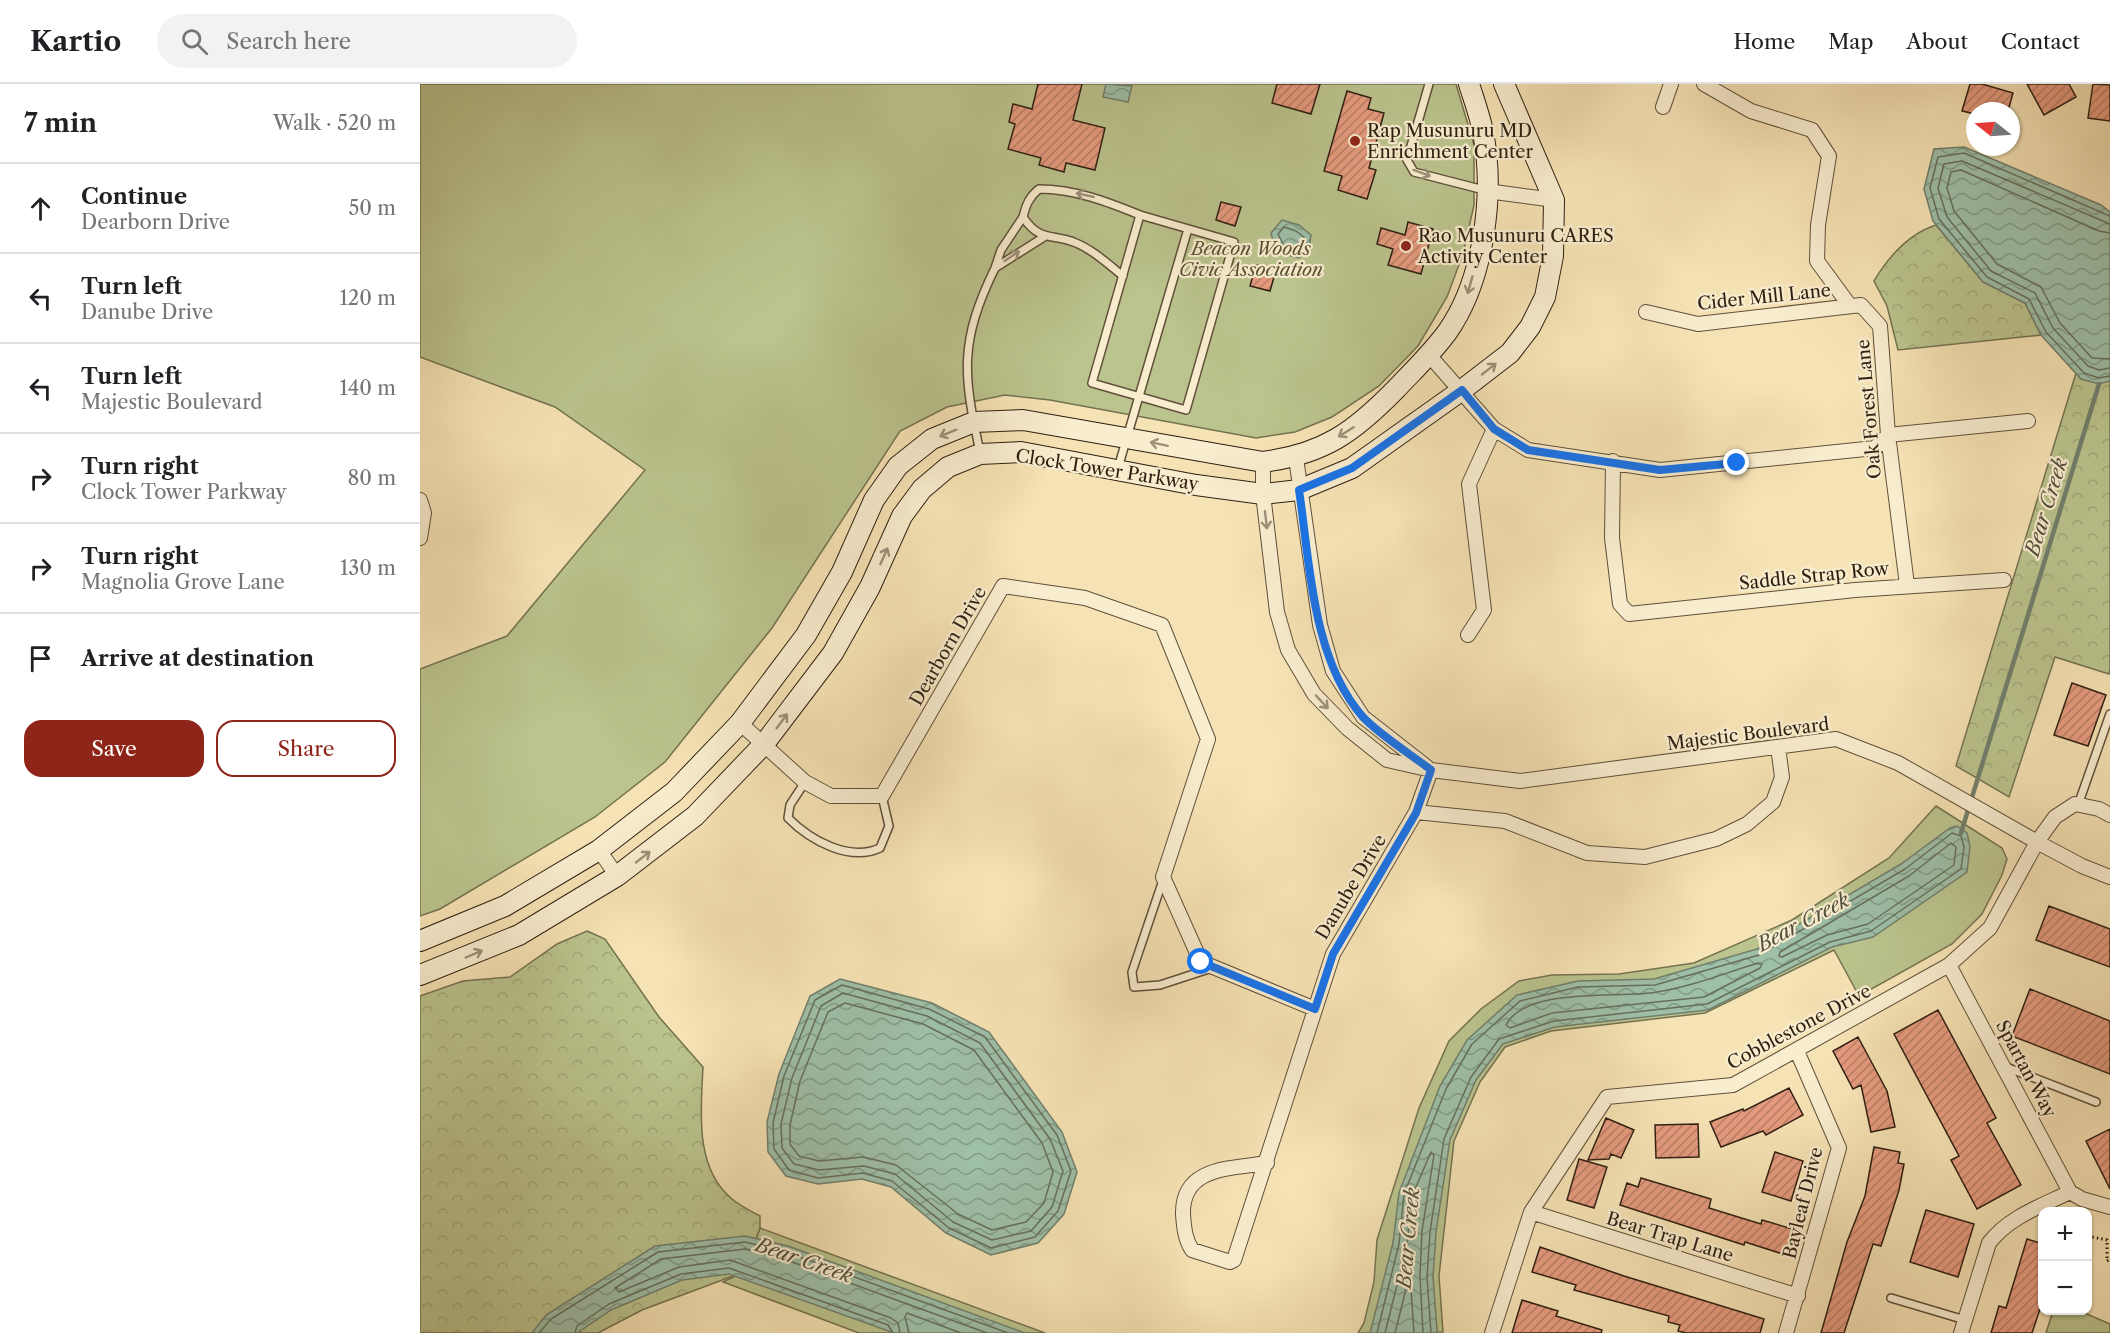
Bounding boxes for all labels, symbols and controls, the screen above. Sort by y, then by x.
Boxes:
search box [157,14,577,68]
text: Kartio [30,24,121,58]
icon: search [178,25,211,58]
text: Search here [226,28,351,55]
text: Home [1734,29,1795,54]
text: Map [1828,29,1873,54]
text: About [1906,29,1968,54]
text: Contact [2001,29,2080,54]
north arrow [1966,102,2020,156]
text: 7 min [24,107,97,139]
text: Walk · 520 m [273,111,396,135]
place label: Rap Musunuru MD Enrichment Center [1367,120,1533,163]
marker: Rap Musunuru MD Enrichment Center [1348,134,1362,148]
one-way arrow [1413,169,1431,180]
text: Continue [81,183,187,210]
one-way arrow [1076,189,1095,201]
icon: ahead [24,192,57,225]
text: 50 m [349,196,396,220]
text: Dearborn Drive [81,210,230,234]
place label: Rao Musunuru CARES Activity Center [1417,225,1614,268]
park label: Beacon Woods Civic Association [1179,238,1323,281]
marker: Rao Musunuru CARES Activity Center [1399,239,1413,253]
one-way arrow [1003,250,1020,263]
text: Turn left [81,273,182,300]
one-way arrow [1464,275,1475,294]
street label: Cider Mill Lane [1696,279,1832,315]
icon: left [24,282,57,315]
text: 120 m [339,286,396,310]
text: Danube Drive [81,300,213,324]
street label: Oak Forest Lane [1852,338,1886,480]
text: Turn left [81,363,182,390]
one-way arrow [1481,363,1497,376]
icon: left [24,372,57,405]
text: 140 m [339,376,396,400]
text: Majestic Boulevard [81,390,263,414]
one-way arrow [1338,427,1355,439]
one-way arrow [939,428,957,439]
one-way arrow [1150,438,1170,449]
street label: Clock Tower Parkway [1014,445,1201,495]
route end [1723,449,1749,475]
text: Turn right [81,453,199,480]
water label: Bear Creek [2019,455,2072,561]
icon: right [24,462,57,495]
text: 80 m [348,466,396,490]
text: Clock Tower Parkway [81,480,287,504]
one-way arrow [1261,510,1272,529]
text: Turn right [81,543,199,570]
one-way arrow [879,547,890,566]
icon: right [24,552,57,585]
text: 130 m [340,556,396,580]
street label: Saddle Strap Row [1738,557,1891,595]
text: Magnolia Grove Lane [81,570,285,594]
street label: Dearborn Drive [905,582,991,710]
icon: arrive [24,642,57,675]
text: Arrive at destination [81,645,314,672]
one-way arrow [1315,695,1330,710]
one-way arrow [775,713,788,729]
street label: Majestic Boulevard [1666,713,1830,755]
button: Save [24,720,204,777]
button: Share [216,720,396,777]
street label: Danube Drive [1311,830,1391,944]
one-way arrow [634,850,650,863]
water label: Bear Creek [1751,887,1854,957]
one-way arrow [465,948,483,959]
route start [1187,948,1213,974]
street label: Cobblestone Drive [1723,980,1875,1074]
street label: Spartan Way [1991,1016,2061,1122]
street label: Bayleaf Drive [1778,1145,1828,1261]
water label: Bear Creek [1391,1186,1424,1291]
street label: Bear Trap Lane [1604,1207,1736,1267]
map controls [2038,1207,2092,1315]
button: + [2038,1207,2092,1261]
water label: Bear Creek [750,1232,856,1288]
button: − [2038,1261,2092,1315]

